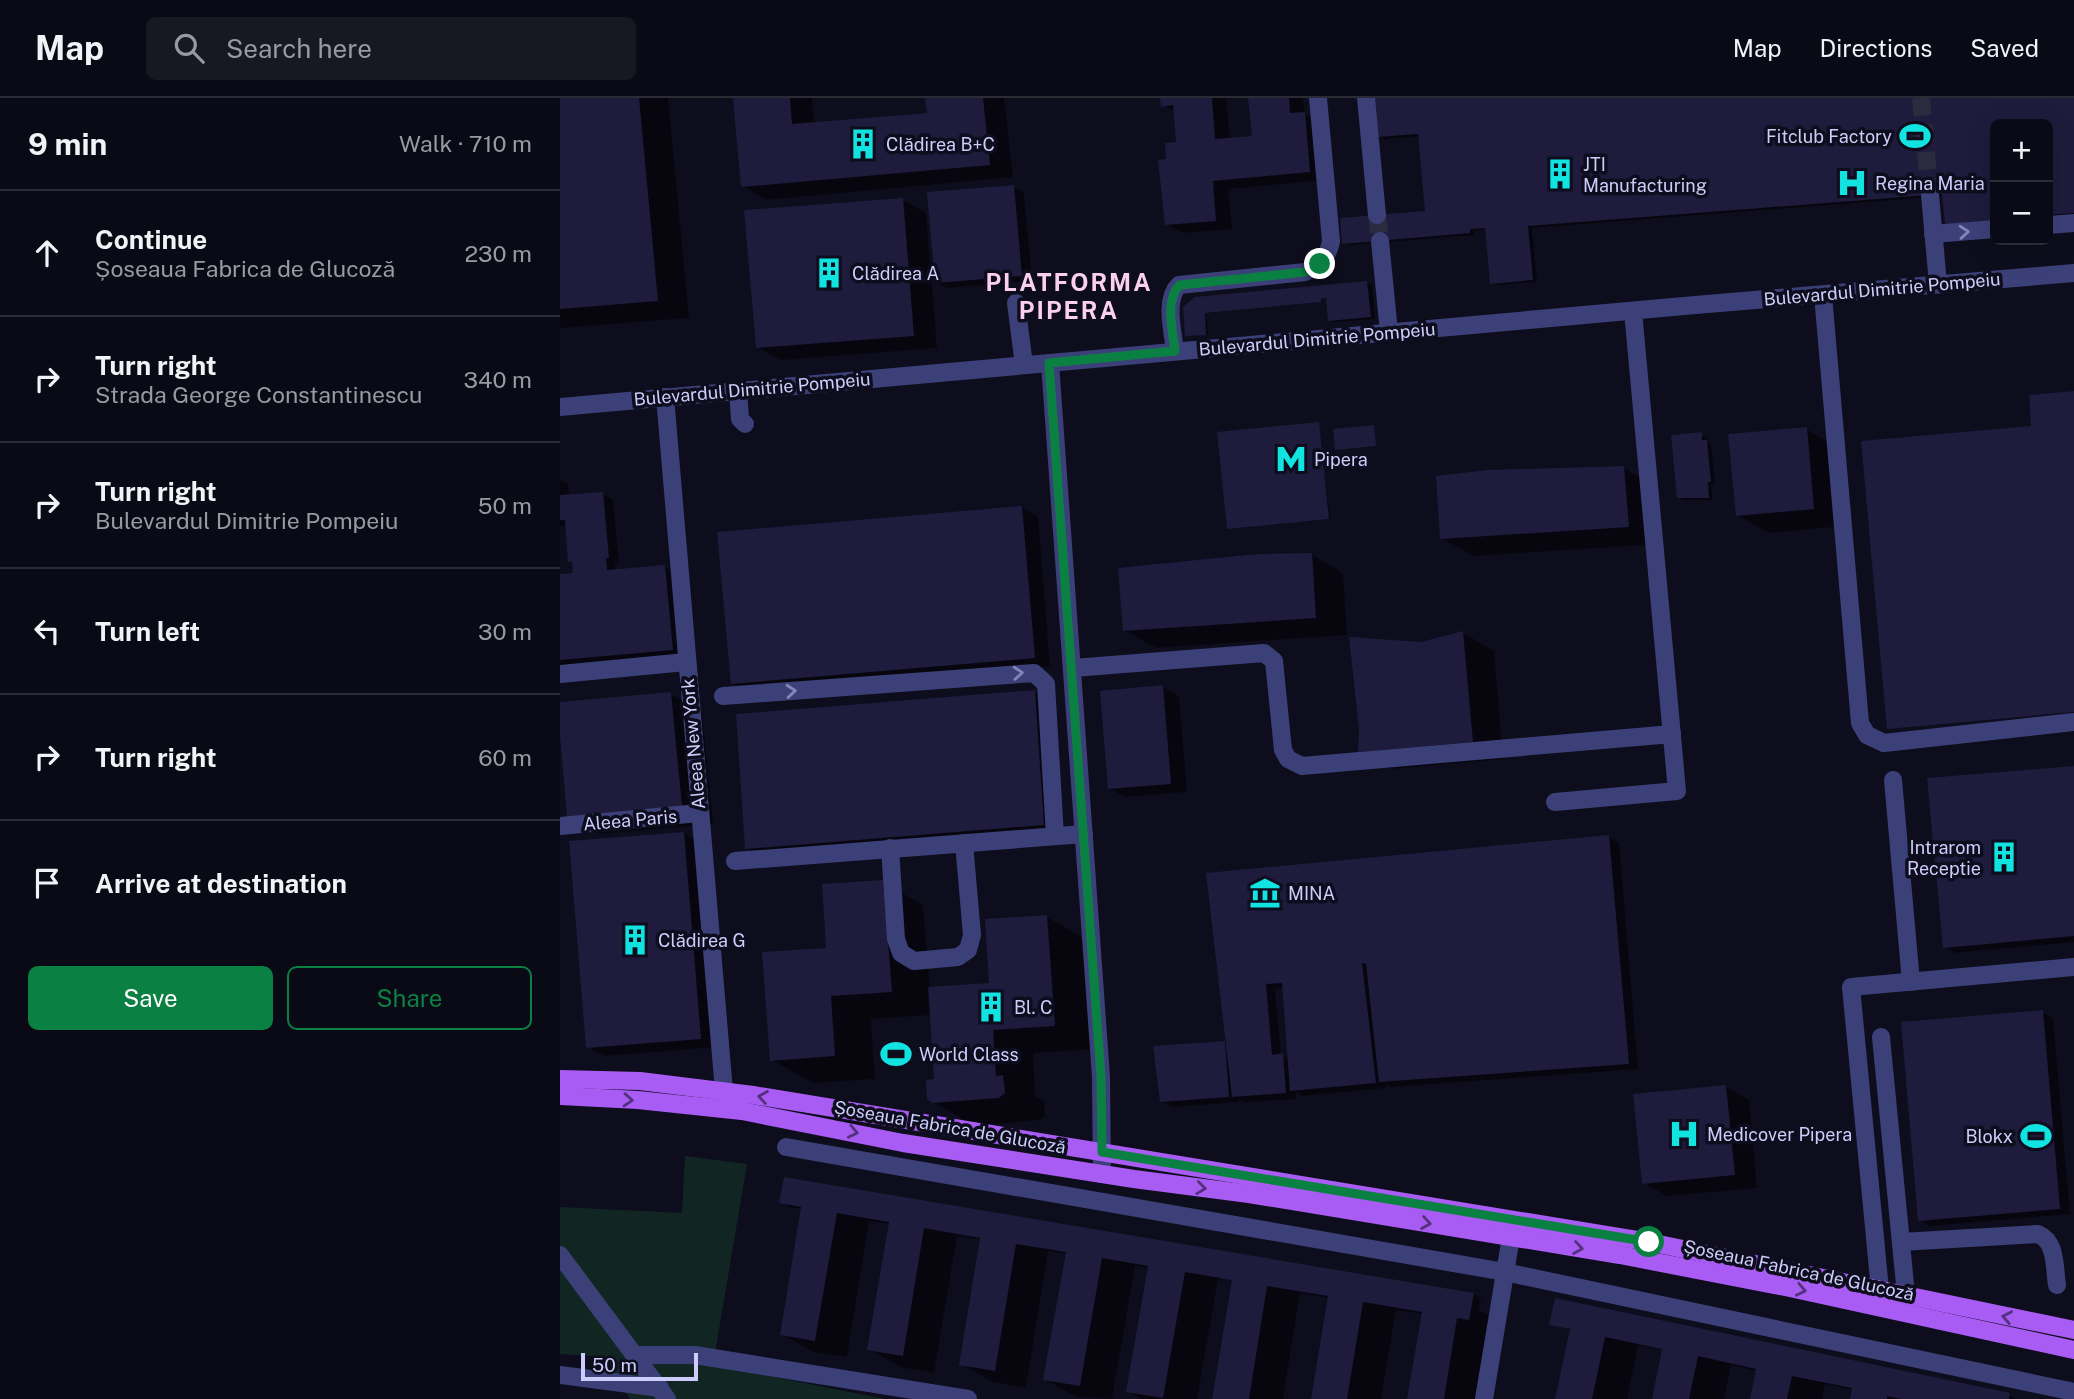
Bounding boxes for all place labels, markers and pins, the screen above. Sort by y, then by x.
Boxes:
sports icon: Fitclub Factory [1898,119,1932,153]
place label: Fitclub Factory [1766,126,1892,147]
building icon: Clădirea B+C [846,127,880,161]
place label: Clădirea B+C [886,134,995,155]
place label: JTI Manufacturing [1583,154,1707,196]
building icon: JTI Manufacturing [1543,157,1577,191]
hospital icon: Regina Maria [1835,166,1869,200]
place label: Regina Maria [1875,173,1985,194]
building icon: Clădirea A [812,256,846,290]
place label: Clădirea A [852,263,939,284]
metro station icon: Pipera [1274,442,1308,476]
place label: Pipera [1314,449,1368,470]
place label: Intrarom Receptie [1907,837,1981,879]
building icon: Intrarom Receptie [1987,840,2021,874]
museum icon: MINA [1248,876,1282,910]
place label: MINA [1288,883,1336,904]
building icon: Clădirea G [618,923,652,957]
place label: Clădirea G [658,930,746,951]
building icon: Bl. C [974,990,1008,1024]
place label: Bl. C [1014,997,1052,1018]
sports icon: World Class [879,1037,913,1071]
place label: World Class [919,1044,1018,1065]
hospital icon: Medicover Pipera [1667,1117,1701,1151]
sports icon: Blokx [2019,1119,2053,1153]
place label: Medicover Pipera [1707,1124,1852,1145]
place label: Blokx [1965,1126,2013,1147]

